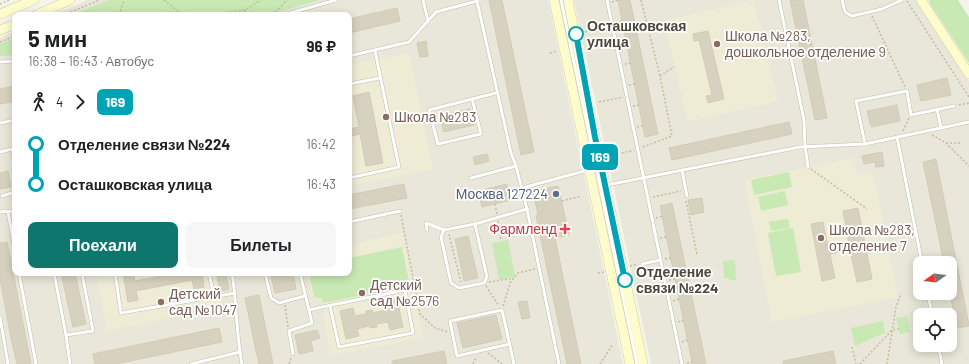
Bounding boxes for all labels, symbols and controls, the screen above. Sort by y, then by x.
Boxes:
place label: Осташковская улица [587,17,686,50]
text: 5 мин [28,25,87,51]
marker: Осташковская улица [568,26,584,42]
place label: Школа №283, дошкольное отделение 9 [725,27,886,60]
text: 96 ₽ [306,37,336,55]
marker: Школа №283, дошкольное отделение 9 [712,39,722,49]
text: 16:38 – 16:43 · Автобус [28,53,154,69]
icon: walk [28,91,50,113]
icon: forward [69,91,91,113]
text: 169 [105,93,125,110]
text: 4 [56,94,63,110]
place label: Школа №283 [394,108,476,125]
marker: Школа №283 [381,112,391,122]
text: Отделение связи №224 [58,135,230,153]
text: 16:42 [306,136,336,152]
line badge: 169 [577,144,623,170]
text: 169 [590,148,610,165]
text: Осташковская улица [58,175,212,193]
text: 16:43 [306,176,336,192]
place label: Москва 127224 [456,185,548,202]
marker: Москва 127224 [551,189,561,199]
place label: Фармленд [489,220,557,237]
place label: Школа №283, отделение 7 [829,221,915,254]
button: Поехали [28,222,178,268]
button: Билеты [186,222,336,268]
marker: Фармленд [560,224,570,234]
marker: Школа №283, отделение 7 [816,233,826,243]
north arrow [913,256,957,300]
map controls [913,256,957,352]
place label: Отделение связи №224 [636,263,719,296]
marker: Отделение связи №224 [617,272,633,288]
place label: Детский сад №2576 [370,276,439,309]
place label: Детский сад №1047 [169,285,237,318]
marker: Детский сад №2576 [357,288,367,298]
marker: Детский сад №1047 [156,297,166,307]
button: locate [913,308,957,352]

